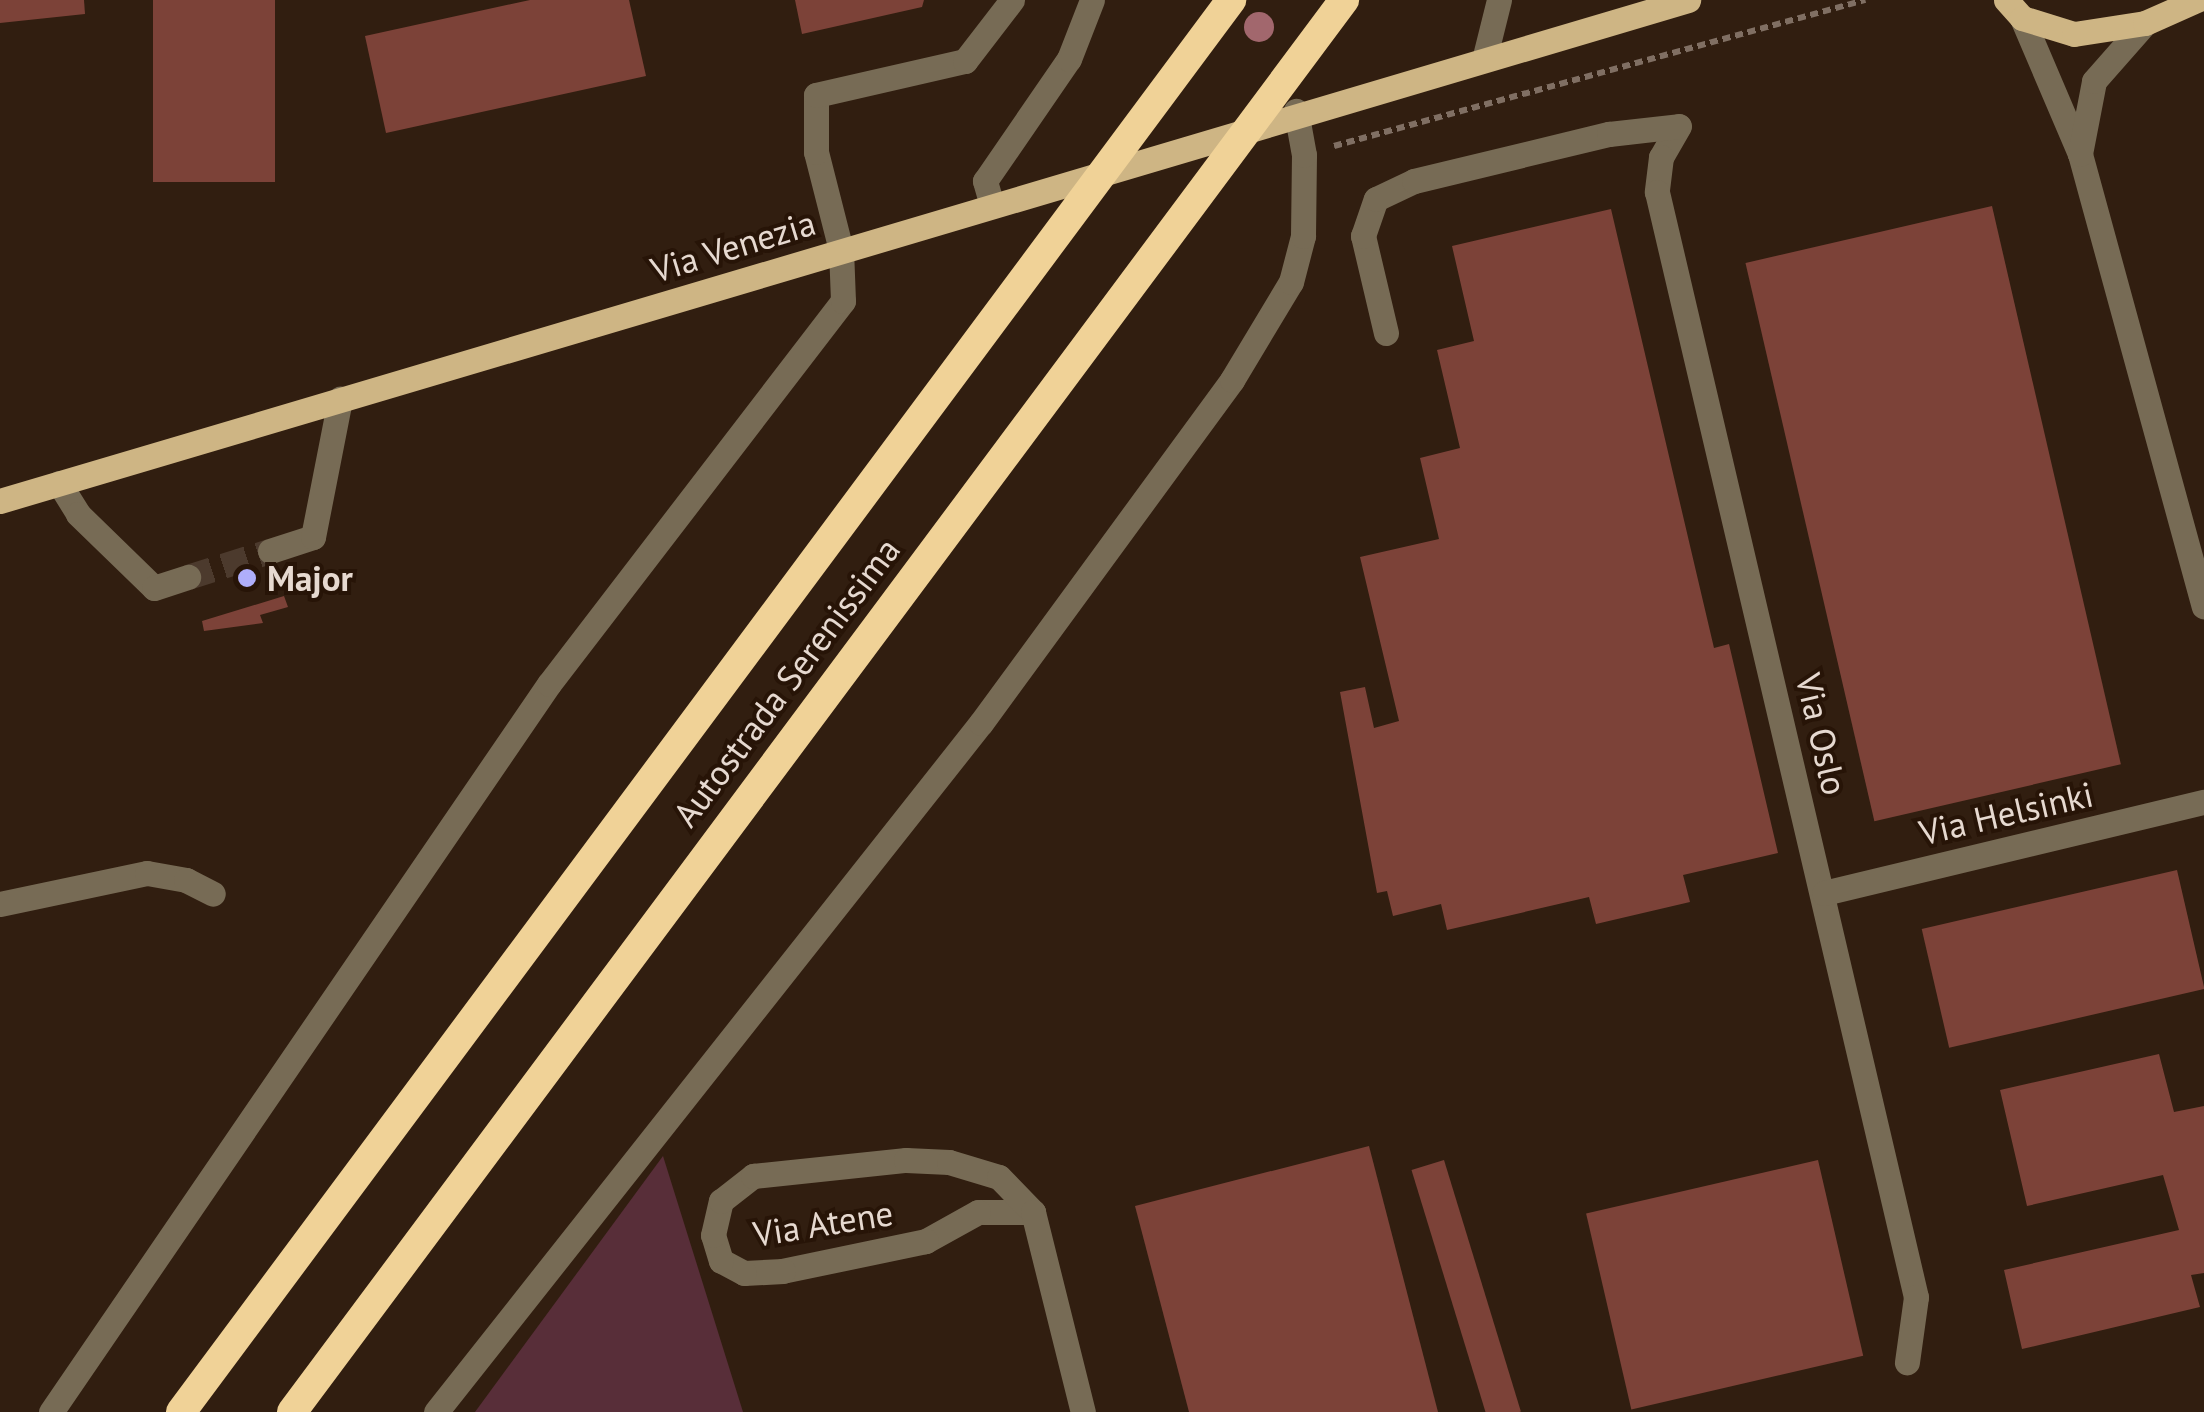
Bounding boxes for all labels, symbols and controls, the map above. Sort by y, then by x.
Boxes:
street label: Via Venezia [645,201,821,291]
street label: Autostrada Serenissima [664,530,908,834]
place label: Major [267,557,353,599]
marker: Major [236,567,258,589]
street label: Via Oslo [1788,669,1856,799]
street label: Via Helsinki [1915,773,2097,853]
street label: Via Atene [750,1191,896,1255]

